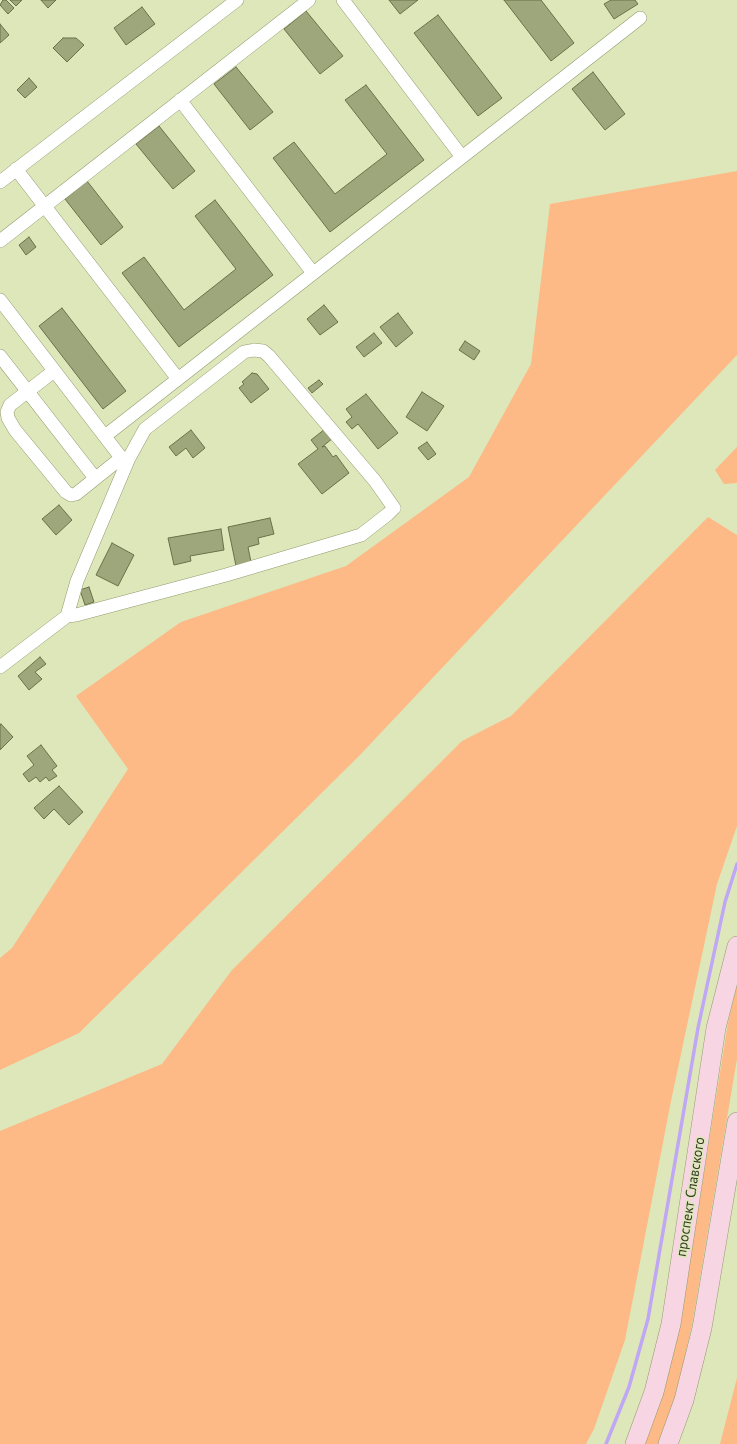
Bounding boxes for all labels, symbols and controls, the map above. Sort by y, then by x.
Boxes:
street label: проспект Славского [673,1136,709,1258]

